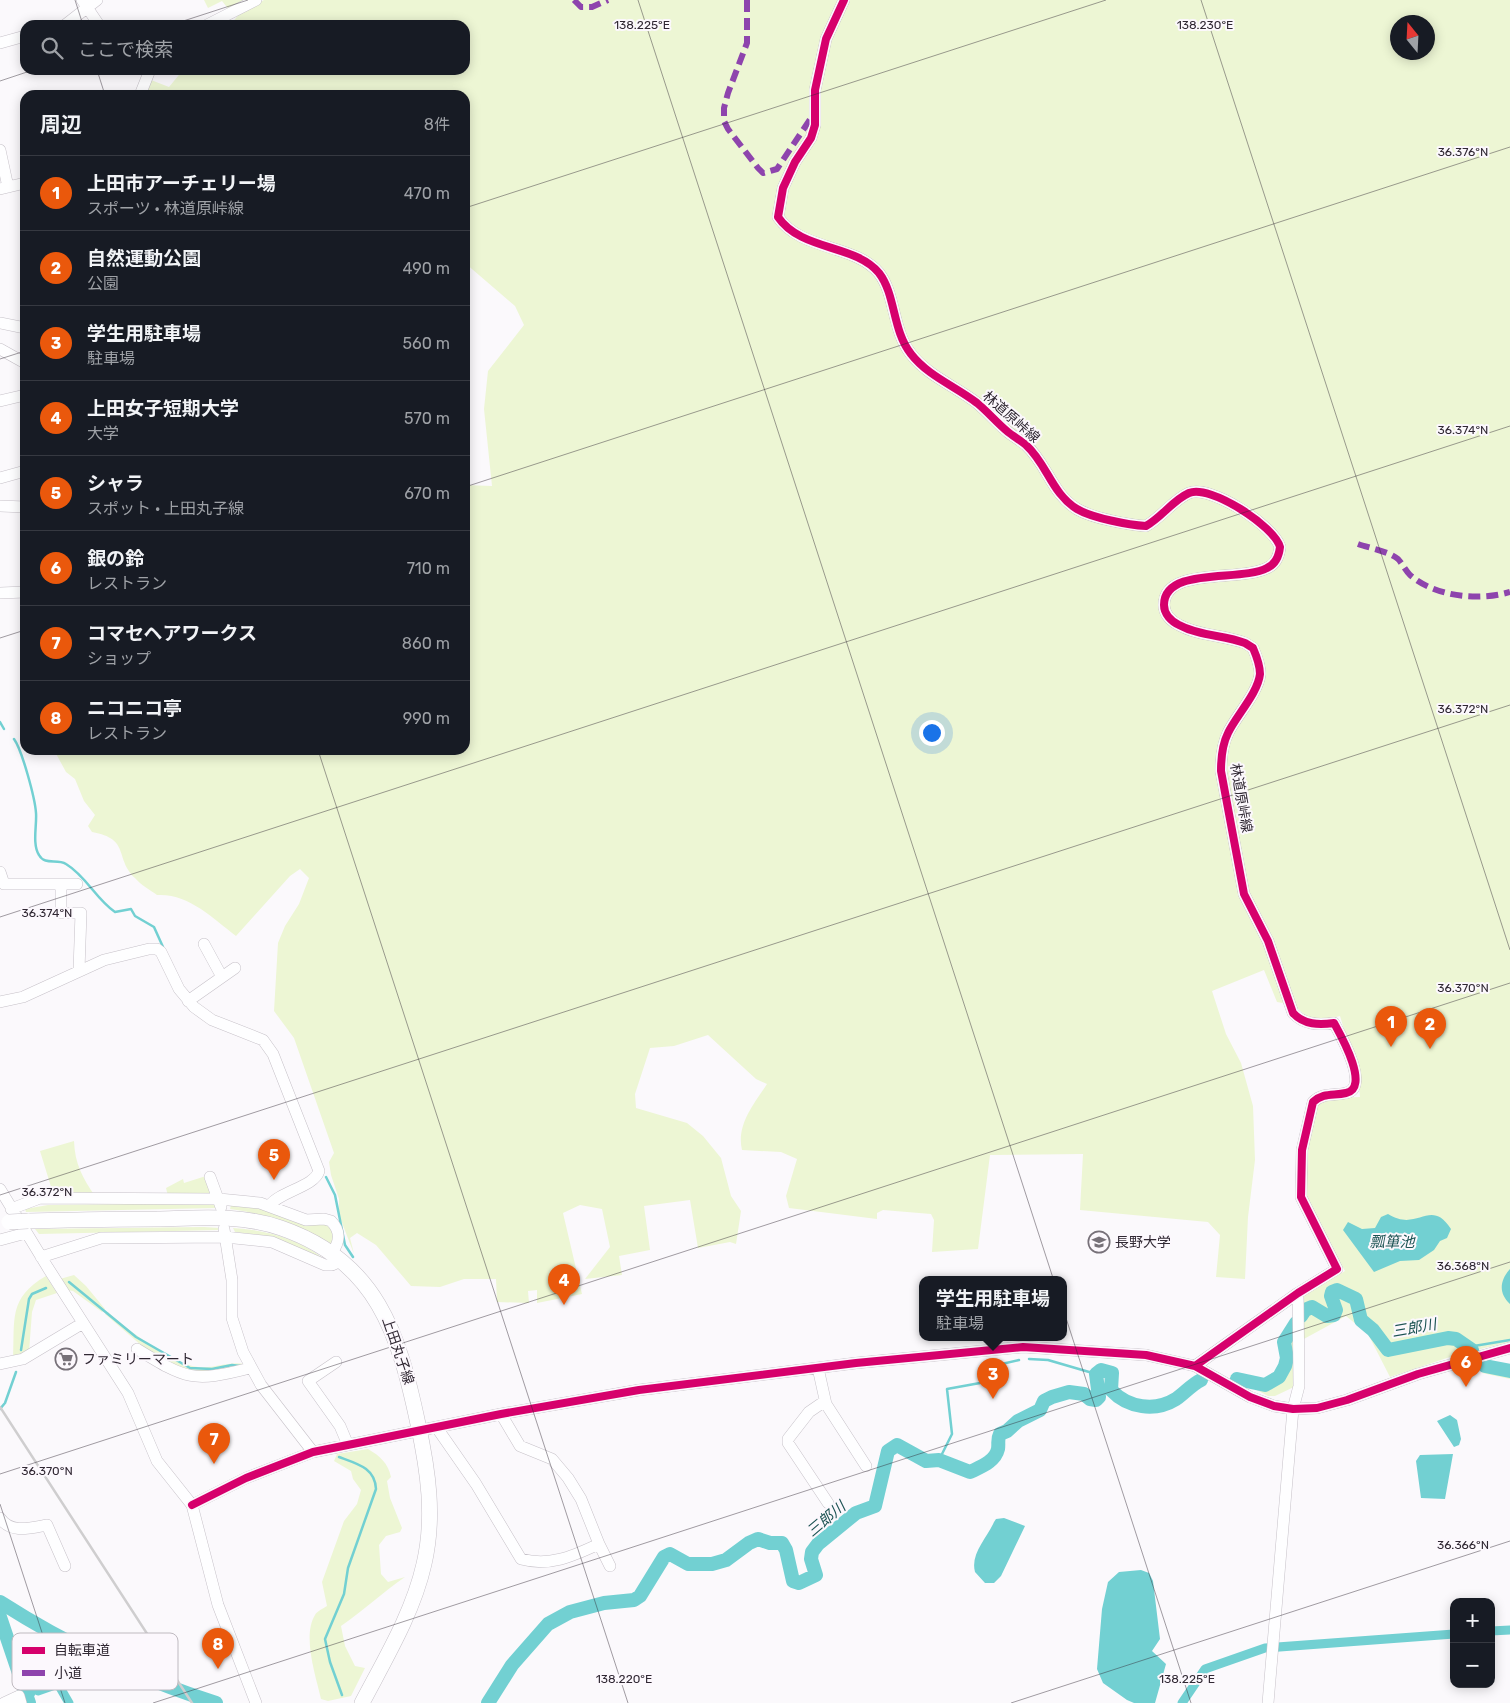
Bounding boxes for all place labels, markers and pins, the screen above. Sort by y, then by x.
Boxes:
pin: 1 [1375,1006,1407,1047]
pin: 2 [1414,1008,1446,1049]
pin: 5 [258,1139,290,1180]
school or university icon: 長野大学 [1087,1230,1111,1254]
place label: 長野大学 [1115,1234,1171,1251]
pin: 4 [548,1264,580,1305]
pin: 6 [1450,1346,1482,1387]
supermarket icon: ファミリーマート [54,1347,78,1371]
place label: ファミリーマート [82,1351,194,1368]
pin: 3 [977,1358,1009,1399]
pin: 7 [198,1423,230,1464]
pin: 8 [202,1628,234,1669]

